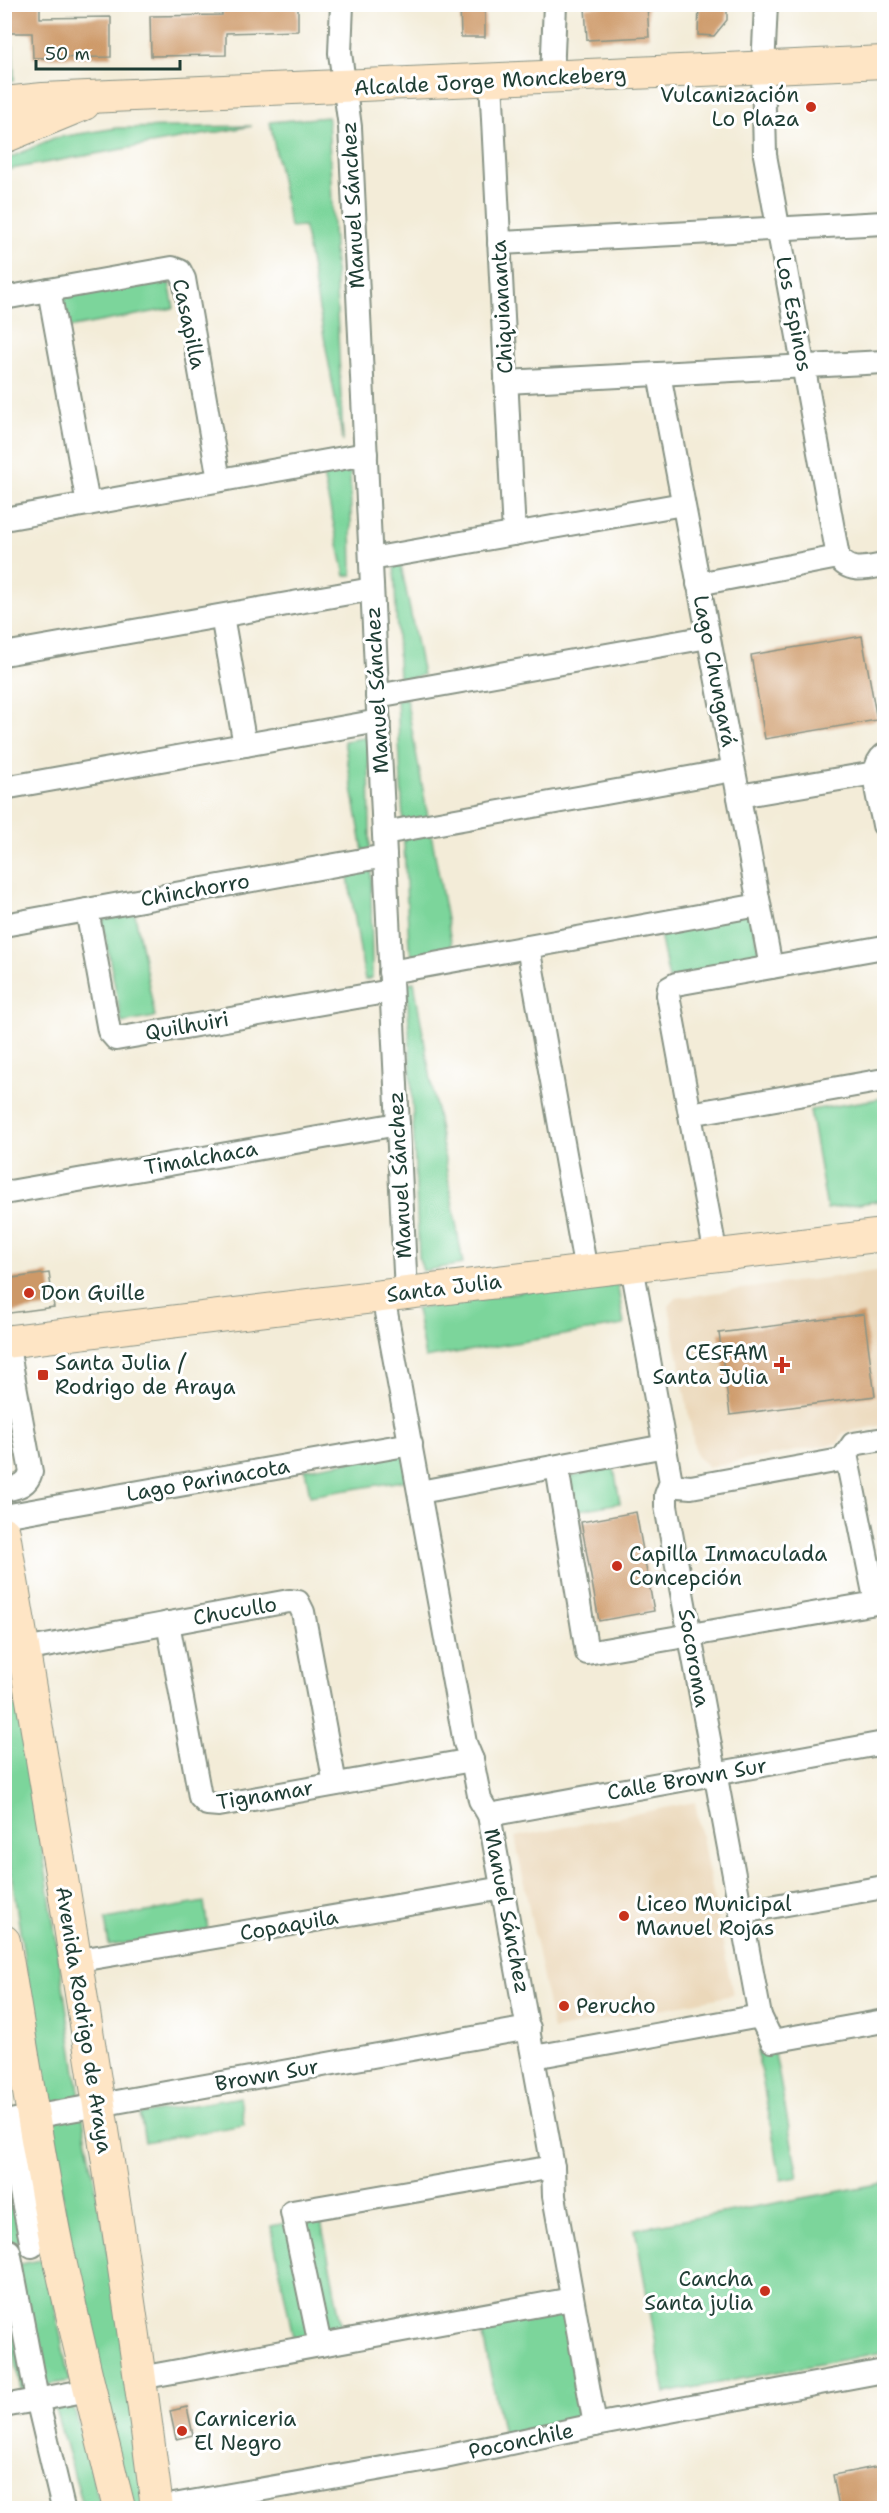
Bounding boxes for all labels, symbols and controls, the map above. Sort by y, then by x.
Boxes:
scale bar [36,33,180,71]
text: 50 m [45,42,90,66]
street label: Alcalde Jorge Monckeberg [353,60,627,102]
place label: Vulcanización Lo Plaza [660,81,799,133]
marker: Vulcanización Lo Plaza [804,100,818,114]
street label: Manuel Sánchez [335,121,371,289]
street label: Chiquiananta [485,239,519,375]
street label: Los Espinos [769,254,819,374]
street label: Casapilla [166,276,212,372]
street label: Lago Chungará [687,593,743,749]
street label: Manuel Sánchez [359,606,395,774]
street label: Chinchorro [138,867,252,913]
street label: Quilhuiri [143,1005,231,1047]
street label: Manuel Sánchez [382,1091,418,1259]
street label: Timalchaca [142,1134,260,1182]
street label: Santa Julia [385,1267,503,1309]
place label: Don Guille [41,1279,145,1307]
marker: Don Guille [22,1286,36,1300]
place label: CESFAM Santa Julia [652,1339,768,1391]
place label: Santa Julia / Rodrigo de Araya [55,1349,236,1401]
marker: CESFAM Santa Julia [773,1356,791,1374]
marker: Santa Julia / Rodrigo de Araya [36,1368,50,1382]
street label: Lago Parinacota [124,1452,292,1508]
place label: Capilla Inmaculada Concepción [629,1540,827,1592]
marker: Capilla Inmaculada Concepción [610,1559,624,1573]
street label: Chucullo [191,1590,279,1632]
street label: Socoroma [672,1607,716,1709]
street label: Calle Brown Sur [605,1751,769,1807]
street label: Tignamar [215,1774,315,1816]
street label: Manuel Sánchez [477,1826,537,1996]
street label: Avenida Rodrigo de Araya [49,1885,119,2155]
place label: Liceo Municipal Manuel Rojas [636,1890,792,1942]
street label: Copaquila [238,1903,340,1947]
marker: Liceo Municipal Manuel Rojas [617,1909,631,1923]
place label: Perucho [576,1992,656,2020]
marker: Perucho [557,1999,571,2013]
street label: Brown Sur [213,2052,321,2098]
place label: Cancha Santa julia [644,2265,753,2317]
marker: Cancha Santa julia [758,2284,772,2298]
place label: Carniceria El Negro [194,2405,296,2457]
street label: Poconchile [466,2416,576,2466]
marker: Carniceria El Negro [175,2424,189,2438]

